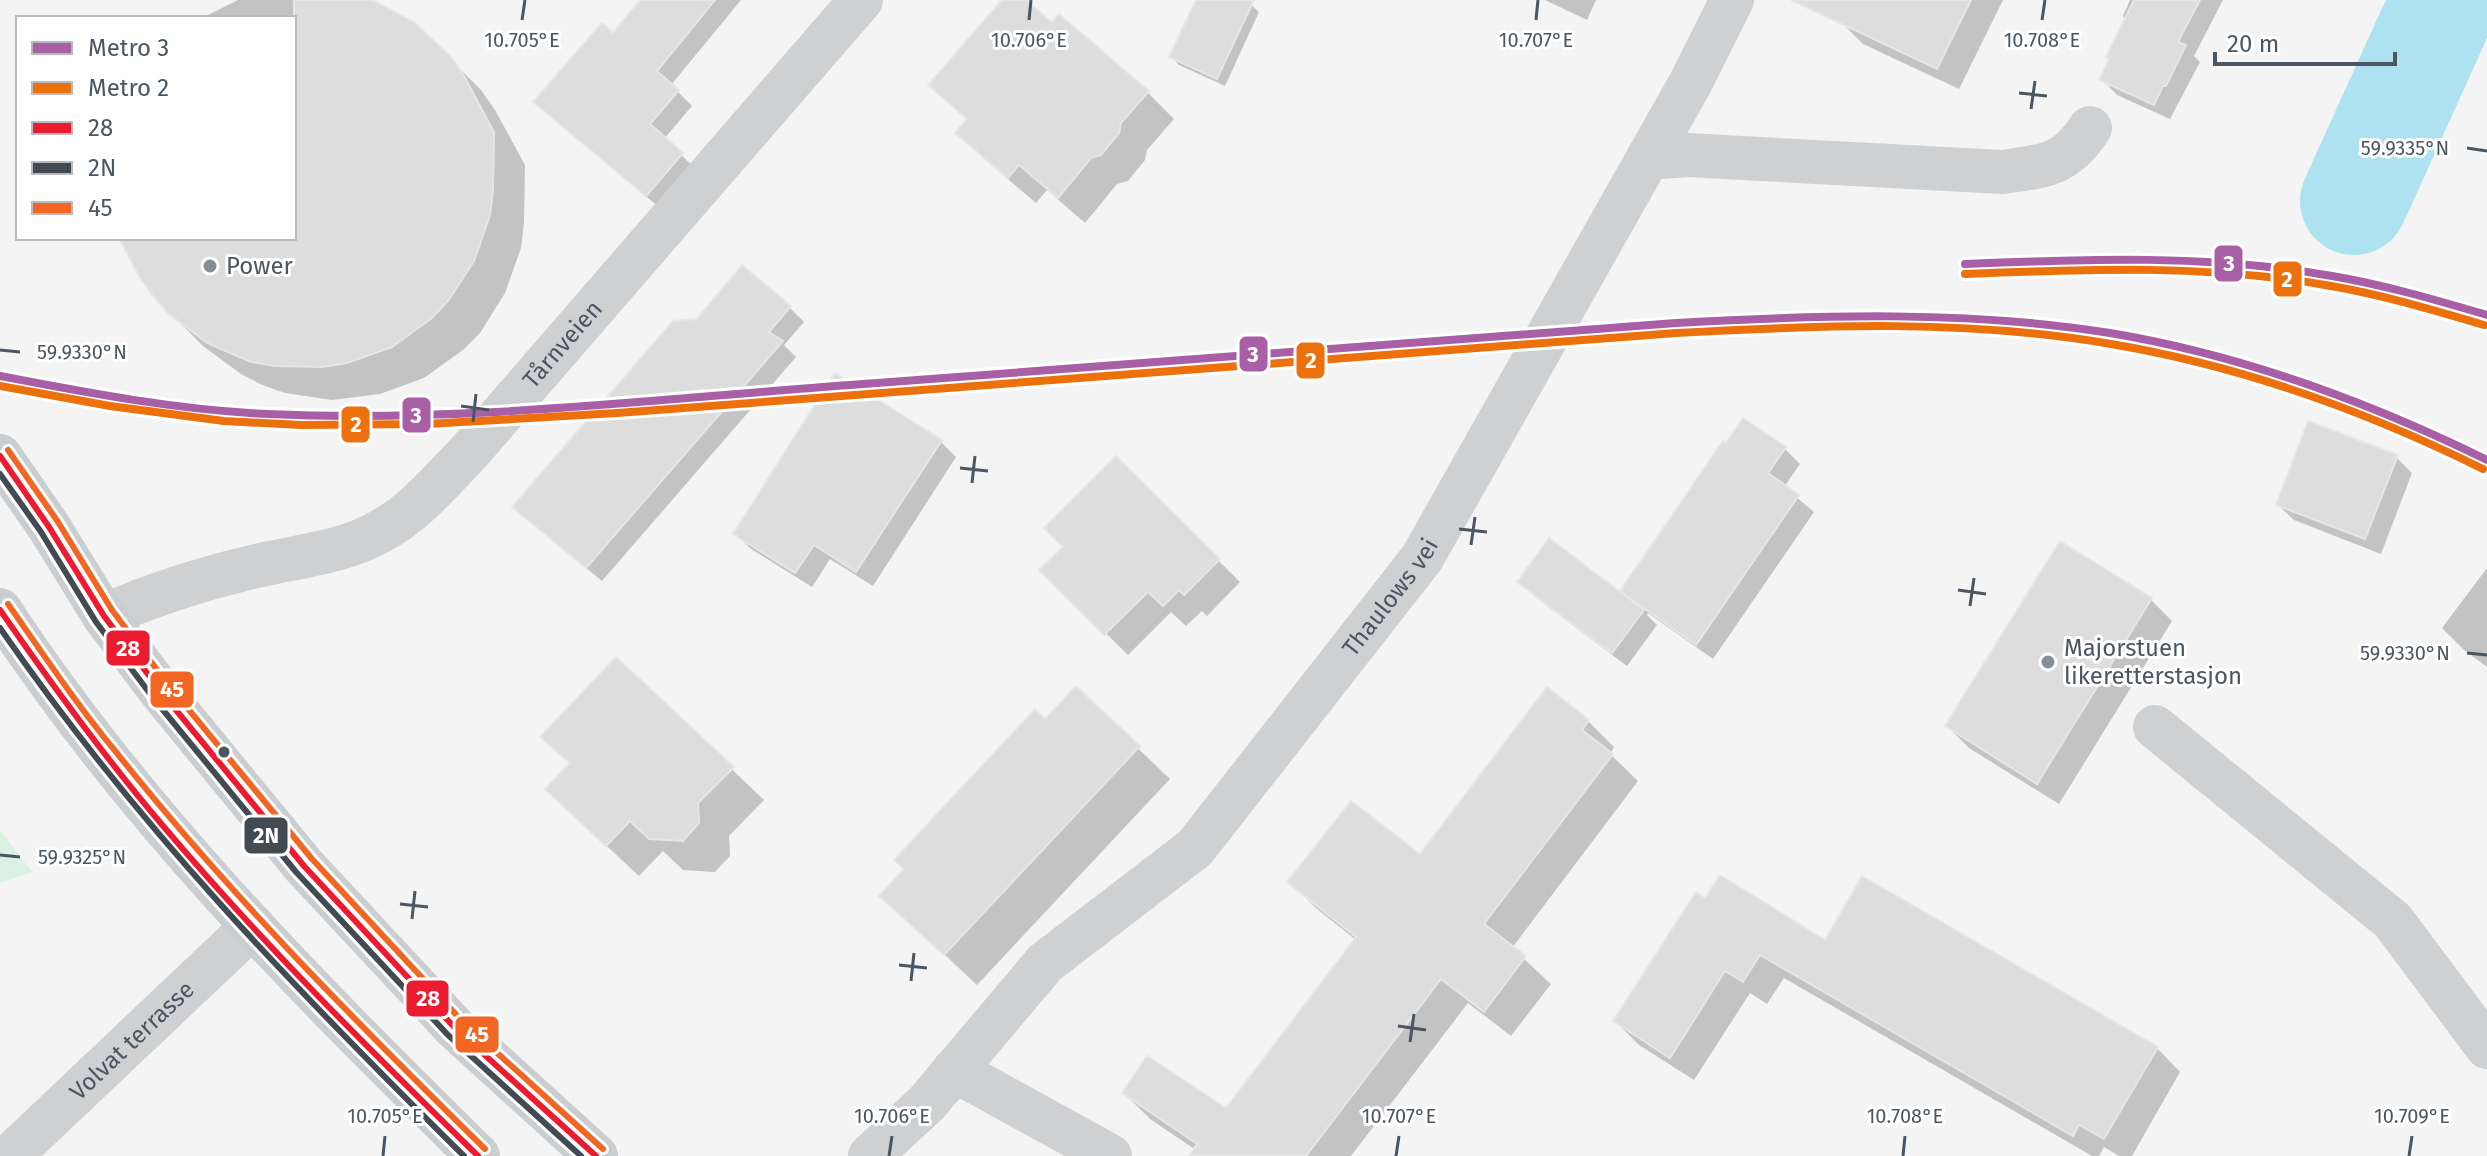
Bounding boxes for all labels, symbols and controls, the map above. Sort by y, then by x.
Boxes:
legend [16,16,296,240]
scale bar [2215,16,2395,66]
text: 10.705°E [484,28,560,52]
text: 10.706°E [991,28,1067,52]
text: 10.707°E [1499,28,1573,52]
text: 10.708°E [2004,28,2080,52]
text: 20 m [2227,30,2279,58]
text: Metro 3 [88,34,169,62]
text: Metro 2 [88,74,169,102]
text: 28 [88,114,113,142]
text: 59.9335°N [2361,136,2449,160]
text: 2N [88,154,116,182]
text: 45 [88,194,113,222]
line badge: 3 [2213,244,2244,283]
text: 3 [2222,250,2235,277]
place label: Power [226,252,294,280]
marker: Power [201,257,219,275]
line badge: 2 [2272,260,2303,298]
text: 2 [2281,266,2293,293]
street label: Tårnveien [517,295,608,394]
line badge: 3 [1238,335,1269,373]
text: 59.9330°N [37,340,127,364]
text: 3 [1246,341,1259,368]
line badge: 2 [1295,341,1326,380]
text: 2 [1305,347,1317,374]
line badge: 3 [401,396,432,434]
text: 3 [409,402,422,429]
line badge: 2 [340,405,371,444]
text: 2 [350,411,362,438]
street label: Thaulows vei [1337,534,1444,662]
line badge: 28 [105,629,151,667]
place label: Majorstuen likeretterstasjon [2064,634,2242,690]
text: 28 [116,635,140,662]
text: 59.9330°N [2360,641,2450,665]
marker: Majorstuen likeretterstasjon [2039,653,2057,671]
line badge: 45 [149,670,195,709]
text: 45 [160,676,184,703]
unlabelled marker [216,744,232,760]
line badge: 2N [243,816,289,855]
text: 2N [253,822,279,849]
text: 59.9325°N [38,845,126,869]
street label: Volvat terrasse [64,975,200,1106]
line badge: 28 [405,979,450,1018]
text: 28 [416,985,440,1012]
line badge: 45 [454,1015,500,1054]
text: 45 [465,1021,489,1048]
text: 10.705°E [347,1104,423,1128]
text: 10.706°E [854,1104,930,1128]
text: 10.707°E [1362,1104,1436,1128]
text: 10.708°E [1867,1104,1943,1128]
text: 10.709°E [2374,1104,2450,1128]

